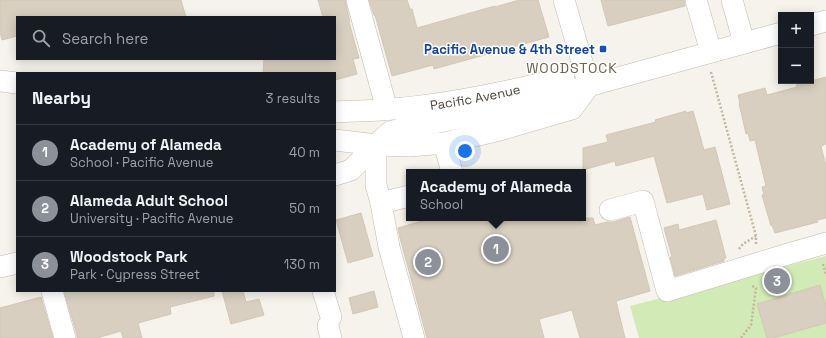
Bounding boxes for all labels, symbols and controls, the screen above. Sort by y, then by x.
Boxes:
map controls [778,12,814,84]
button: + [778,12,814,48]
search box [16,16,336,60]
icon: search [30,27,52,49]
text: Search here [62,29,148,48]
place label: Pacific Avenue & 4th Street [424,41,595,58]
marker: Pacific Avenue & 4th Street [598,44,608,54]
button: − [778,48,814,84]
district label: WOODSTOCK [526,59,618,77]
street label: Pacific Avenue [429,80,522,113]
text: Nearby [32,87,91,109]
text: 3 results [266,90,320,107]
text: Academy of Alameda [70,135,222,154]
your location [455,141,475,161]
text: 1 [42,144,48,161]
text: 40 m [289,144,320,161]
text: School · Pacific Avenue [70,154,213,171]
popup [406,169,586,221]
text: Academy of Alameda [420,177,572,196]
text: Alameda Adult School [70,191,228,210]
text: School [420,196,463,213]
text: 2 [41,200,49,217]
text: 50 m [289,200,320,217]
text: University · Pacific Avenue [70,210,234,227]
pin: 1 [483,234,509,264]
text: Woodstock Park [70,247,188,266]
pin: 2 [415,247,441,277]
text: 3 [41,256,49,273]
text: 130 m [284,256,320,273]
text: Park · Cypress Street [70,266,200,283]
pin: 3 [764,266,790,296]

